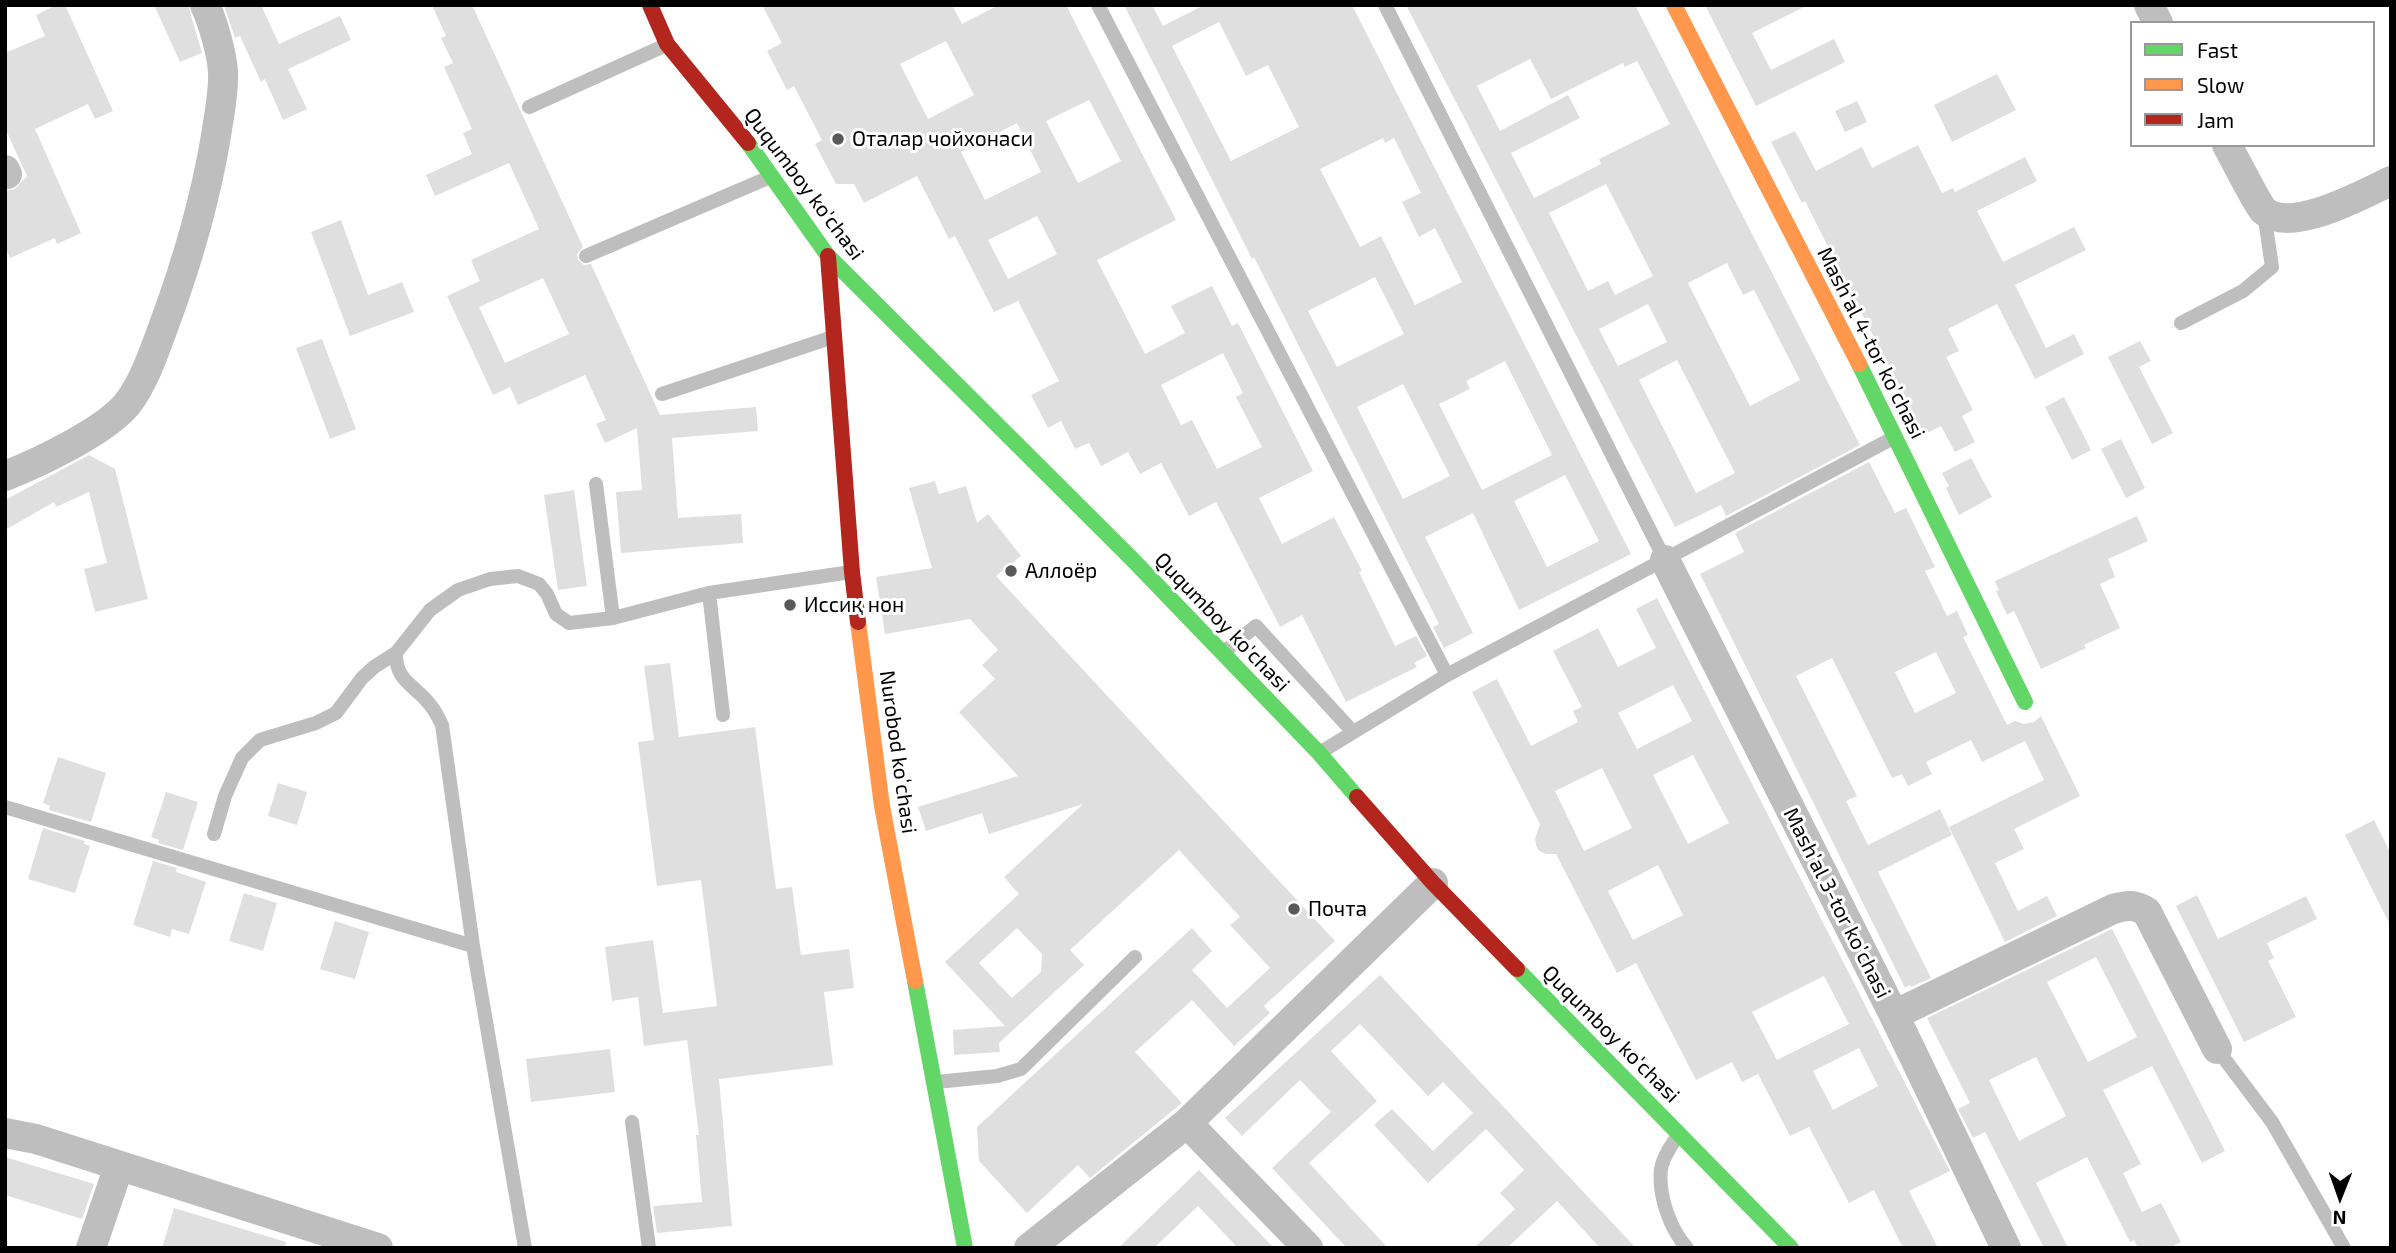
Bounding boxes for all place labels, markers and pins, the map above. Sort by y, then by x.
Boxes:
place label: Оталар чойхонаси [852,126,1033,152]
marker: Оталар чойхонаси [830,131,846,147]
place label: Аллоёр [1025,558,1097,584]
marker: Аллоёр [1003,563,1019,579]
place label: Иссиқ нон [804,592,904,618]
marker: Иссиқ нон [782,597,798,613]
place label: Почта [1308,896,1367,922]
marker: Почта [1286,901,1302,917]

